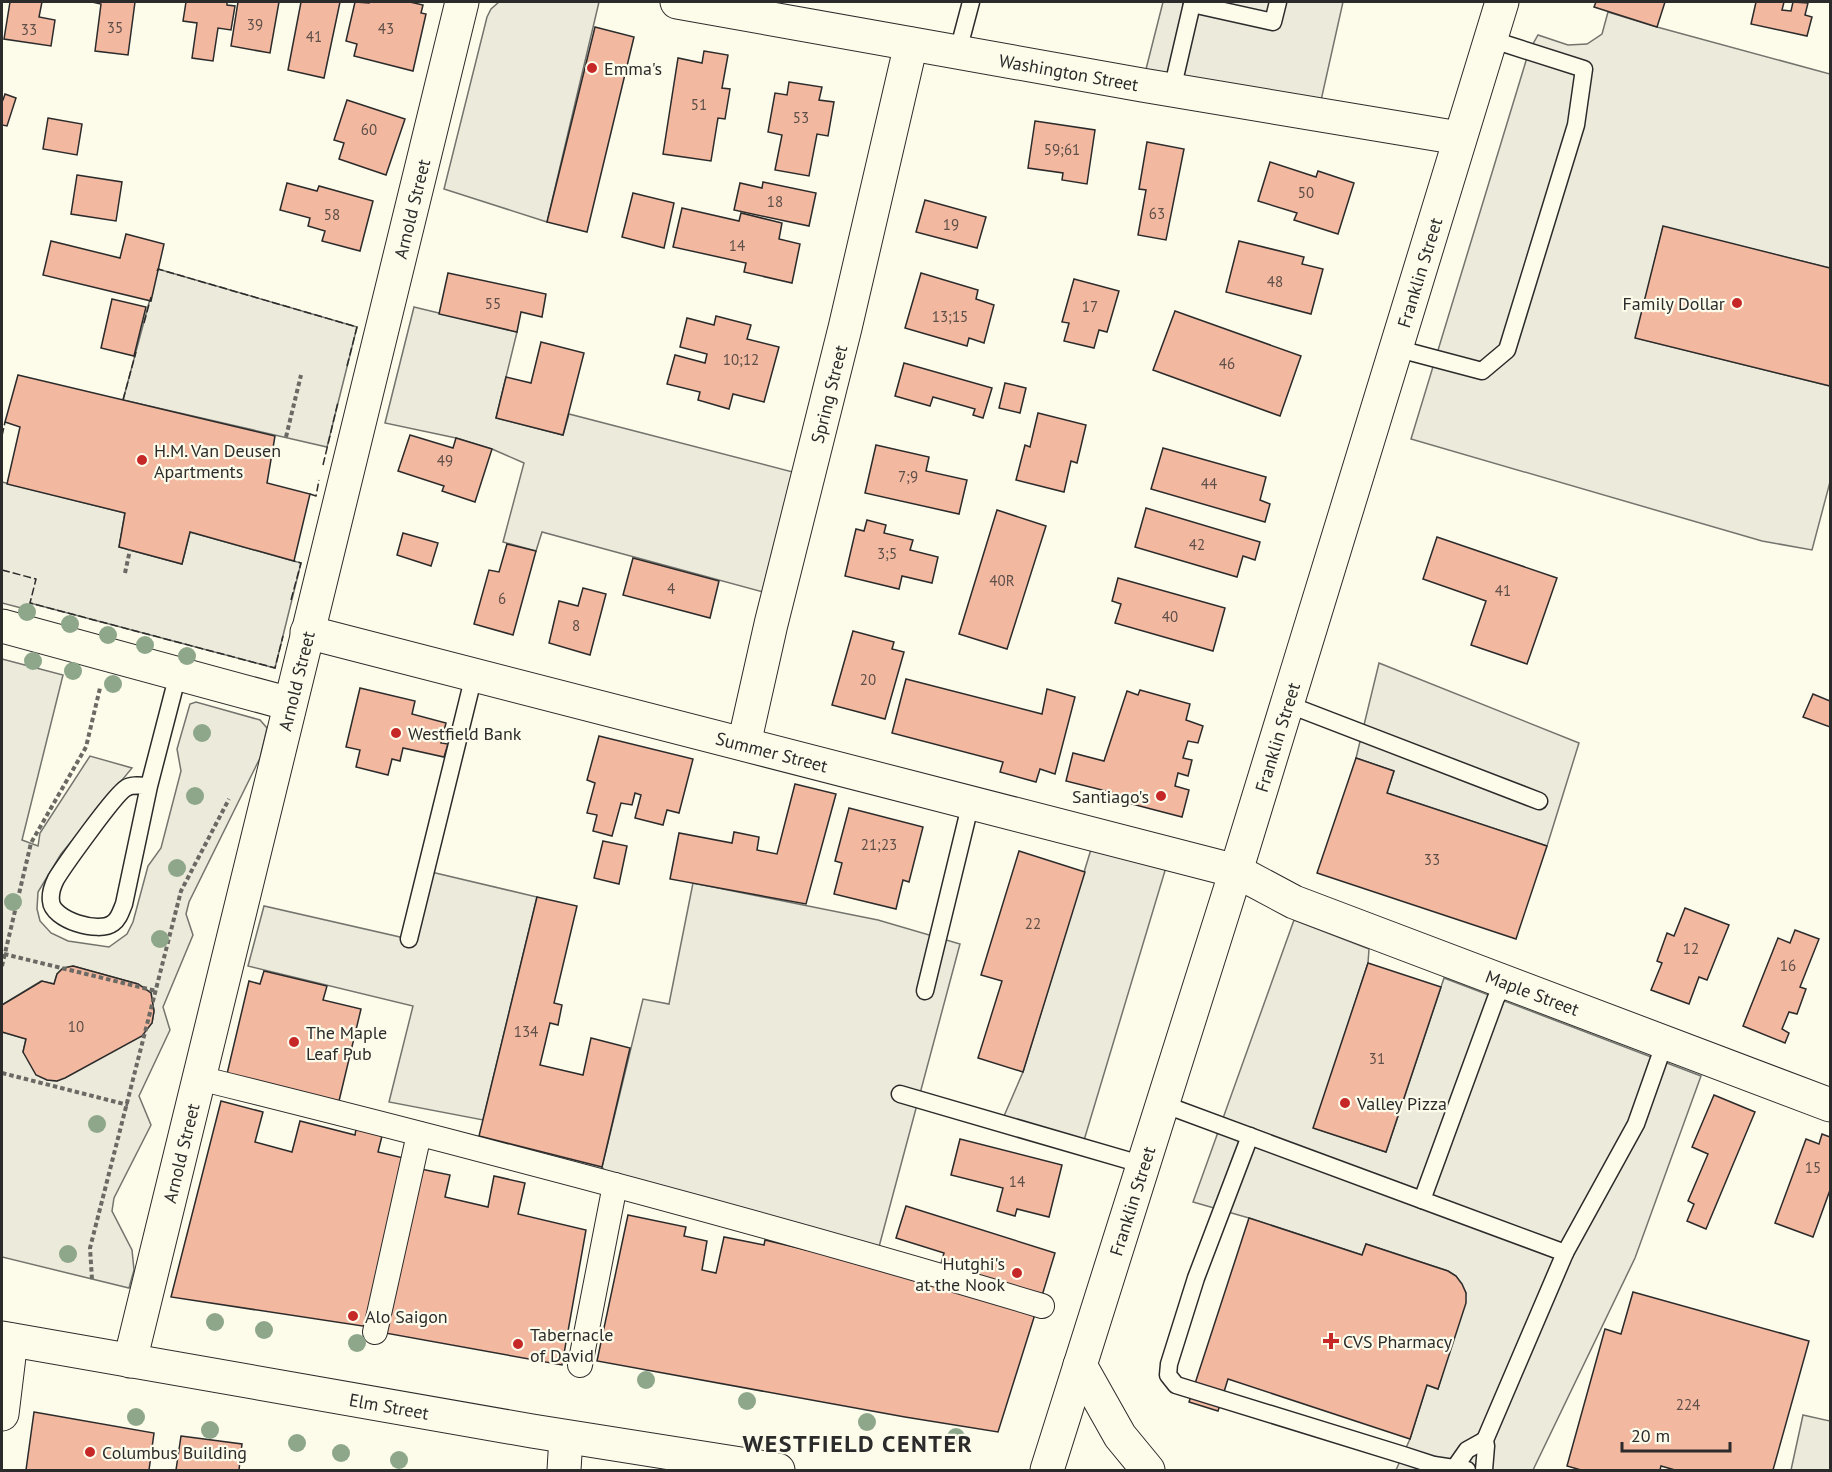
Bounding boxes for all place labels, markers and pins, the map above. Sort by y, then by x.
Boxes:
place label: Emma's [604,57,662,80]
marker: Emma's [585,61,599,75]
place label: Family Dollar [1623,292,1725,315]
marker: Family Dollar [1730,296,1744,310]
place label: H.M. Van Deusen Apartments [154,439,281,483]
marker: H.M. Van Deusen Apartments [135,453,149,467]
place label: Westfield Bank [408,722,522,745]
marker: Westfield Bank [389,726,403,740]
place label: Santiago's [1072,785,1149,808]
marker: Santiago's [1154,789,1168,803]
place label: The Maple Leaf Pub [306,1021,387,1065]
marker: The Maple Leaf Pub [287,1035,301,1049]
place label: Valley Pizza [1356,1092,1447,1115]
marker: Valley Pizza [1338,1096,1352,1110]
place label: Hutghi's at the Nook [915,1252,1005,1296]
marker: Hutghi's at the Nook [1010,1266,1024,1280]
place label: Alo Saigon [365,1305,448,1328]
marker: Alo Saigon [346,1309,360,1323]
place label: Tabernacle of David [530,1323,613,1367]
place label: CVS Pharmacy [1343,1330,1453,1353]
marker: CVS Pharmacy [1324,1334,1338,1348]
marker: Tabernacle of David [511,1337,525,1351]
place label: Columbus Building [102,1441,247,1464]
marker: Columbus Building [83,1445,97,1459]

